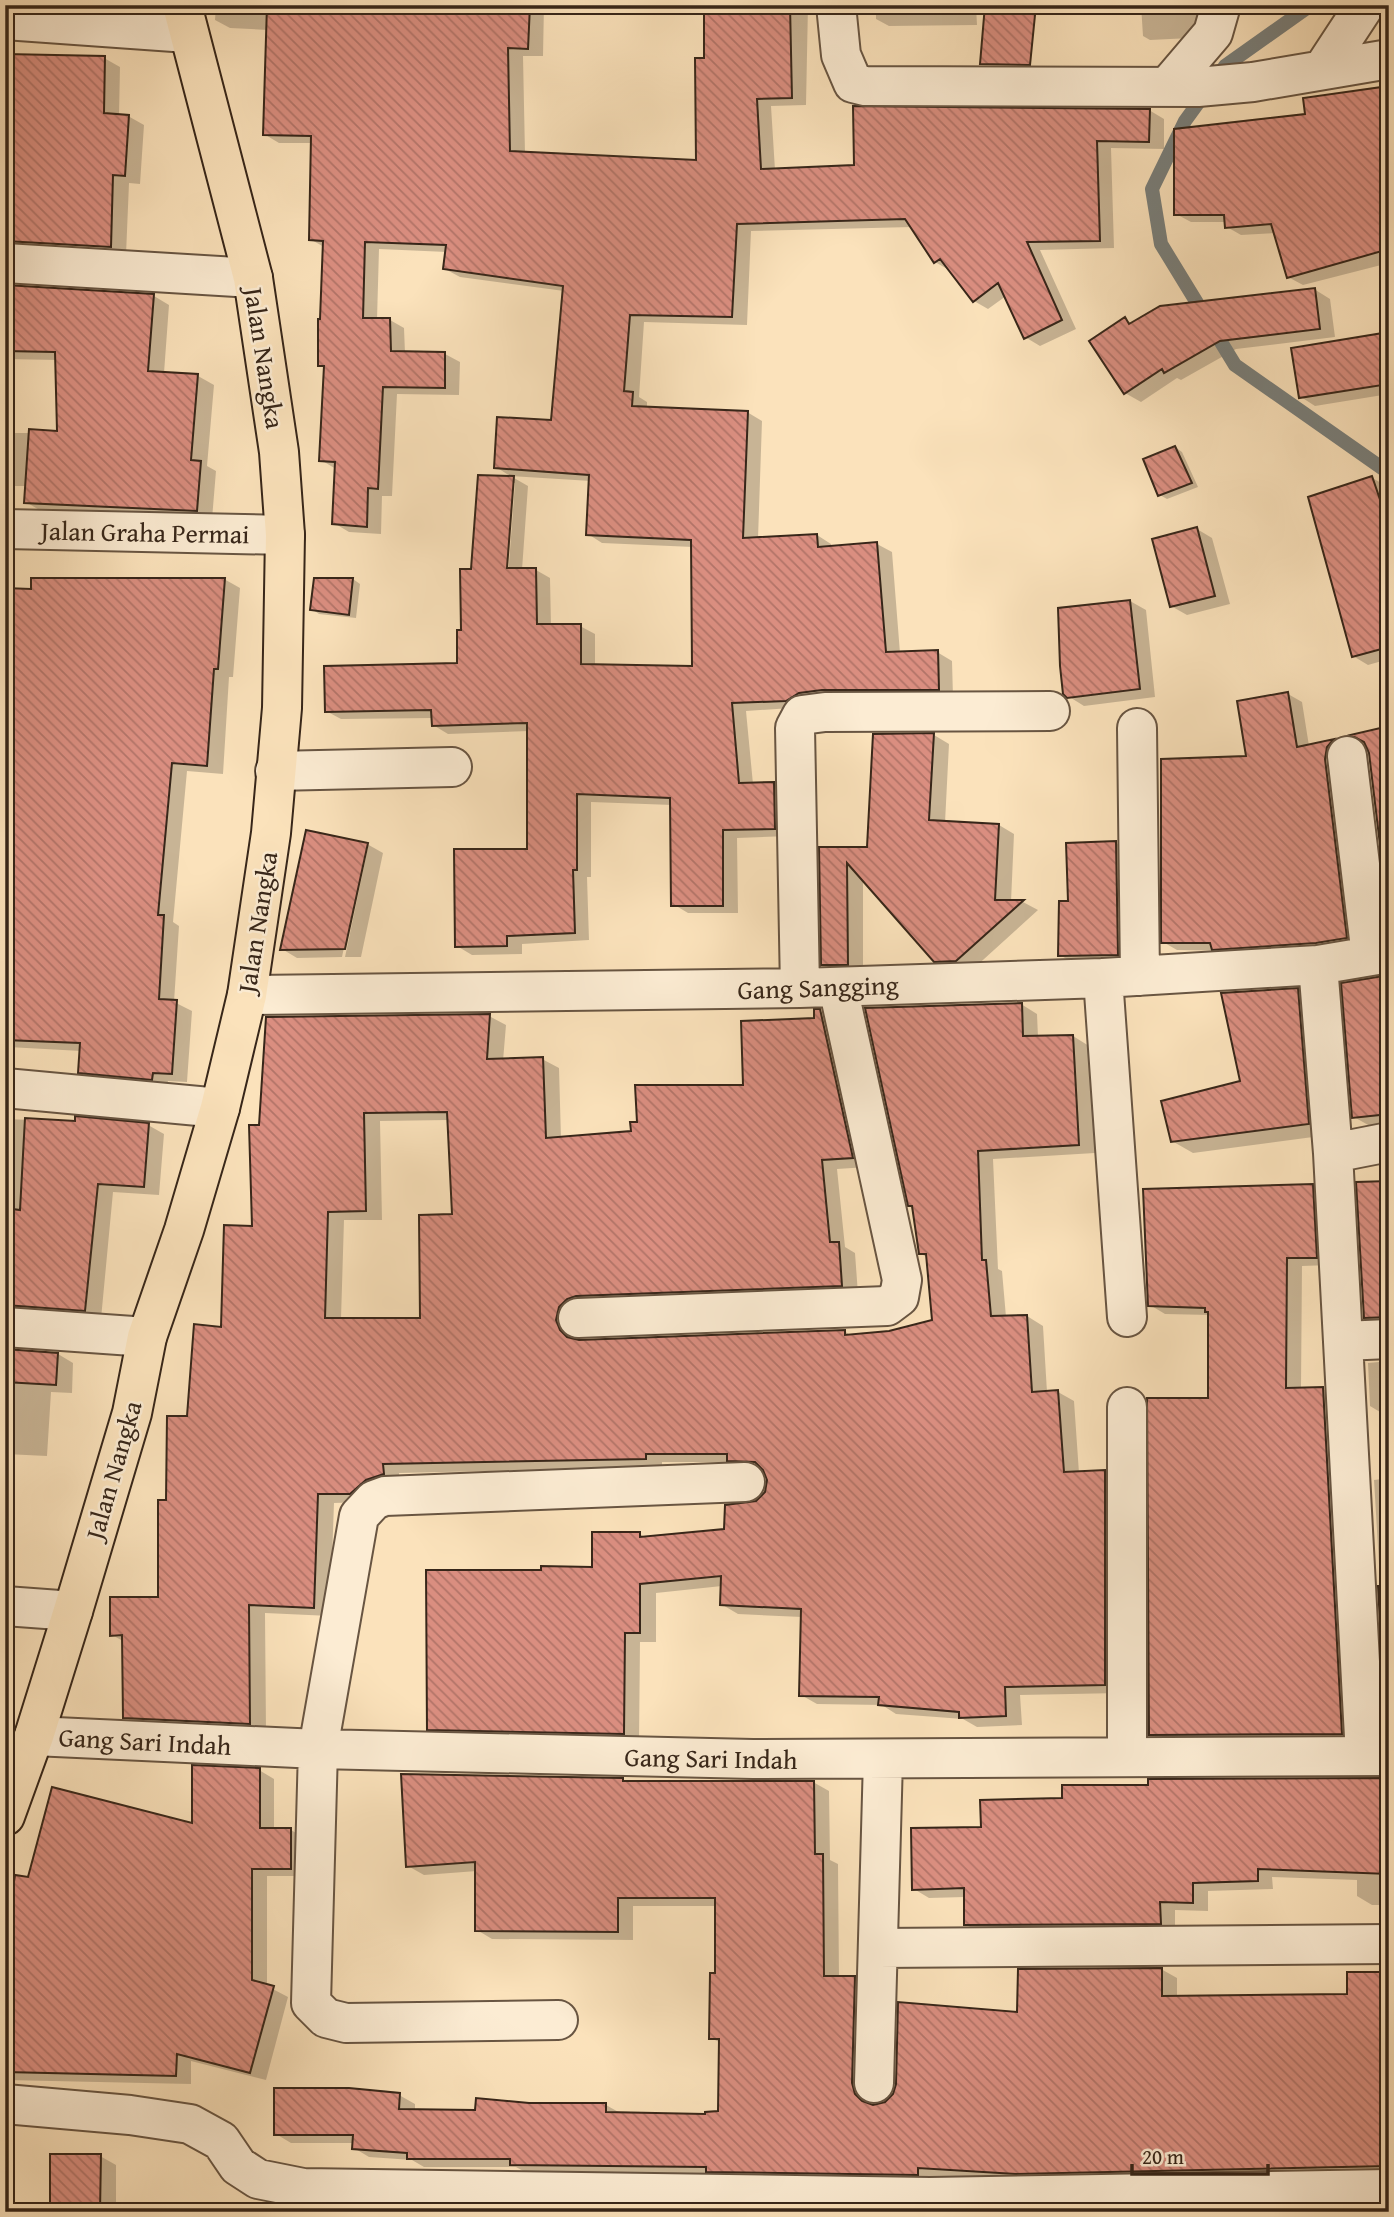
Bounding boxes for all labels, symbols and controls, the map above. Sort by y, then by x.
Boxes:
street label: Jalan Nangka [234,282,296,432]
street label: Jalan Graha Permai [37,511,250,553]
street label: Jalan Nangka [226,848,288,998]
street label: Gang Sangging [737,965,899,1009]
street label: Jalan Nangka [74,1395,152,1547]
street label: Gang Sari Indah [58,1717,233,1765]
street label: Gang Sari Indah [624,1737,798,1779]
scale bar [1132,2133,1268,2177]
text: 20 m [1142,2141,1184,2172]

